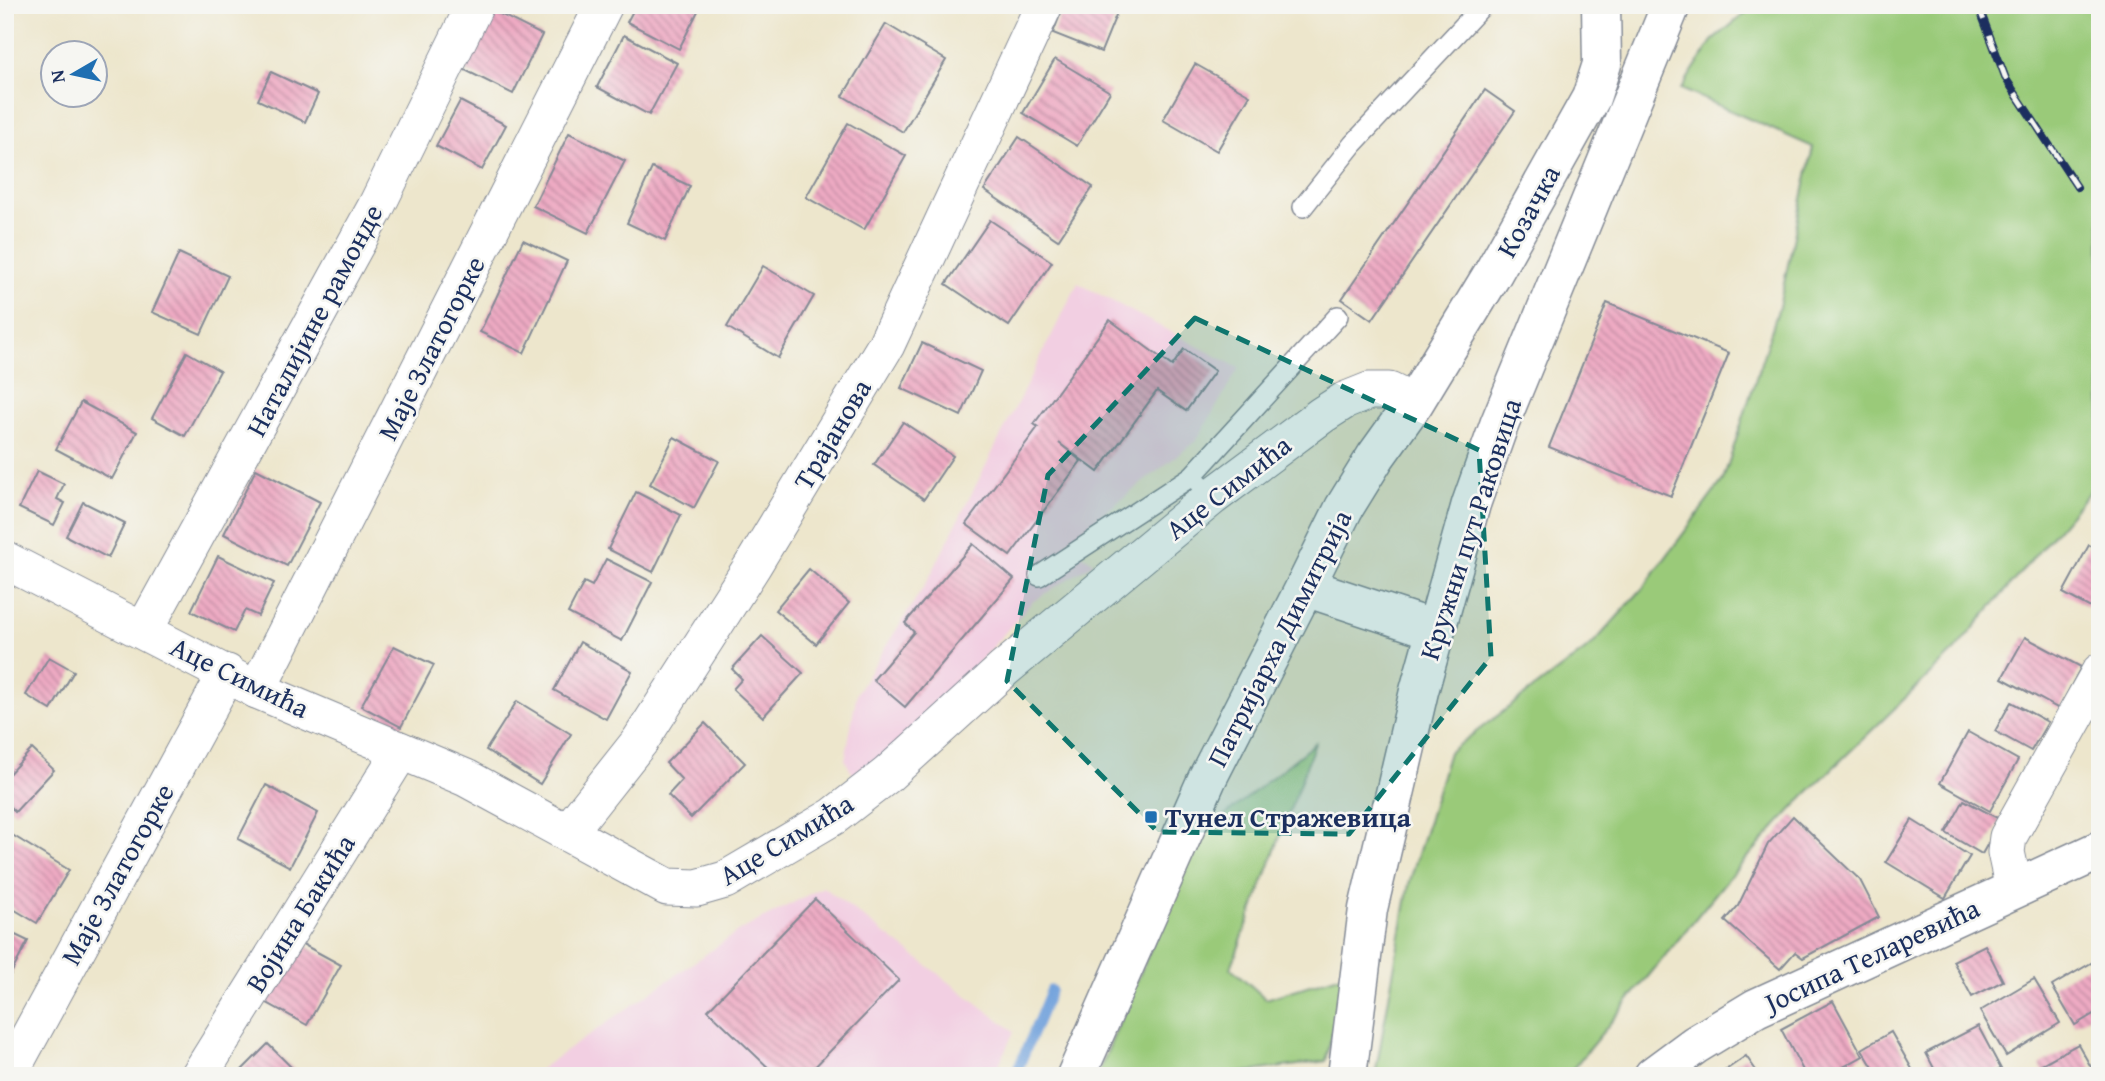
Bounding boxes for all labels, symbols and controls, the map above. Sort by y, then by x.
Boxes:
north arrow [38,38,108,108]
text: N [42,68,72,85]
street label: Козачка [1485,157,1570,264]
street label: Наталијине рамонде [235,196,392,443]
street label: Маје Златогорке [366,248,495,447]
street label: Трајанова [782,370,881,497]
street label: Кружни пут Раковица [1408,392,1531,665]
street label: Аце Симића [1156,424,1300,549]
street label: Патријарха Димитрија [1196,501,1362,773]
street label: Аце Симића [164,625,317,728]
street label: Маје Златогорке [50,775,184,972]
street label: Аце Симића [711,782,861,895]
place label: Тунел Стражевица [1165,796,1412,837]
marker: Тунел Стражевица [1143,809,1159,825]
street label: Војина Бакића [235,825,365,1000]
street label: Јосипа Теларевића [1755,887,1986,1024]

